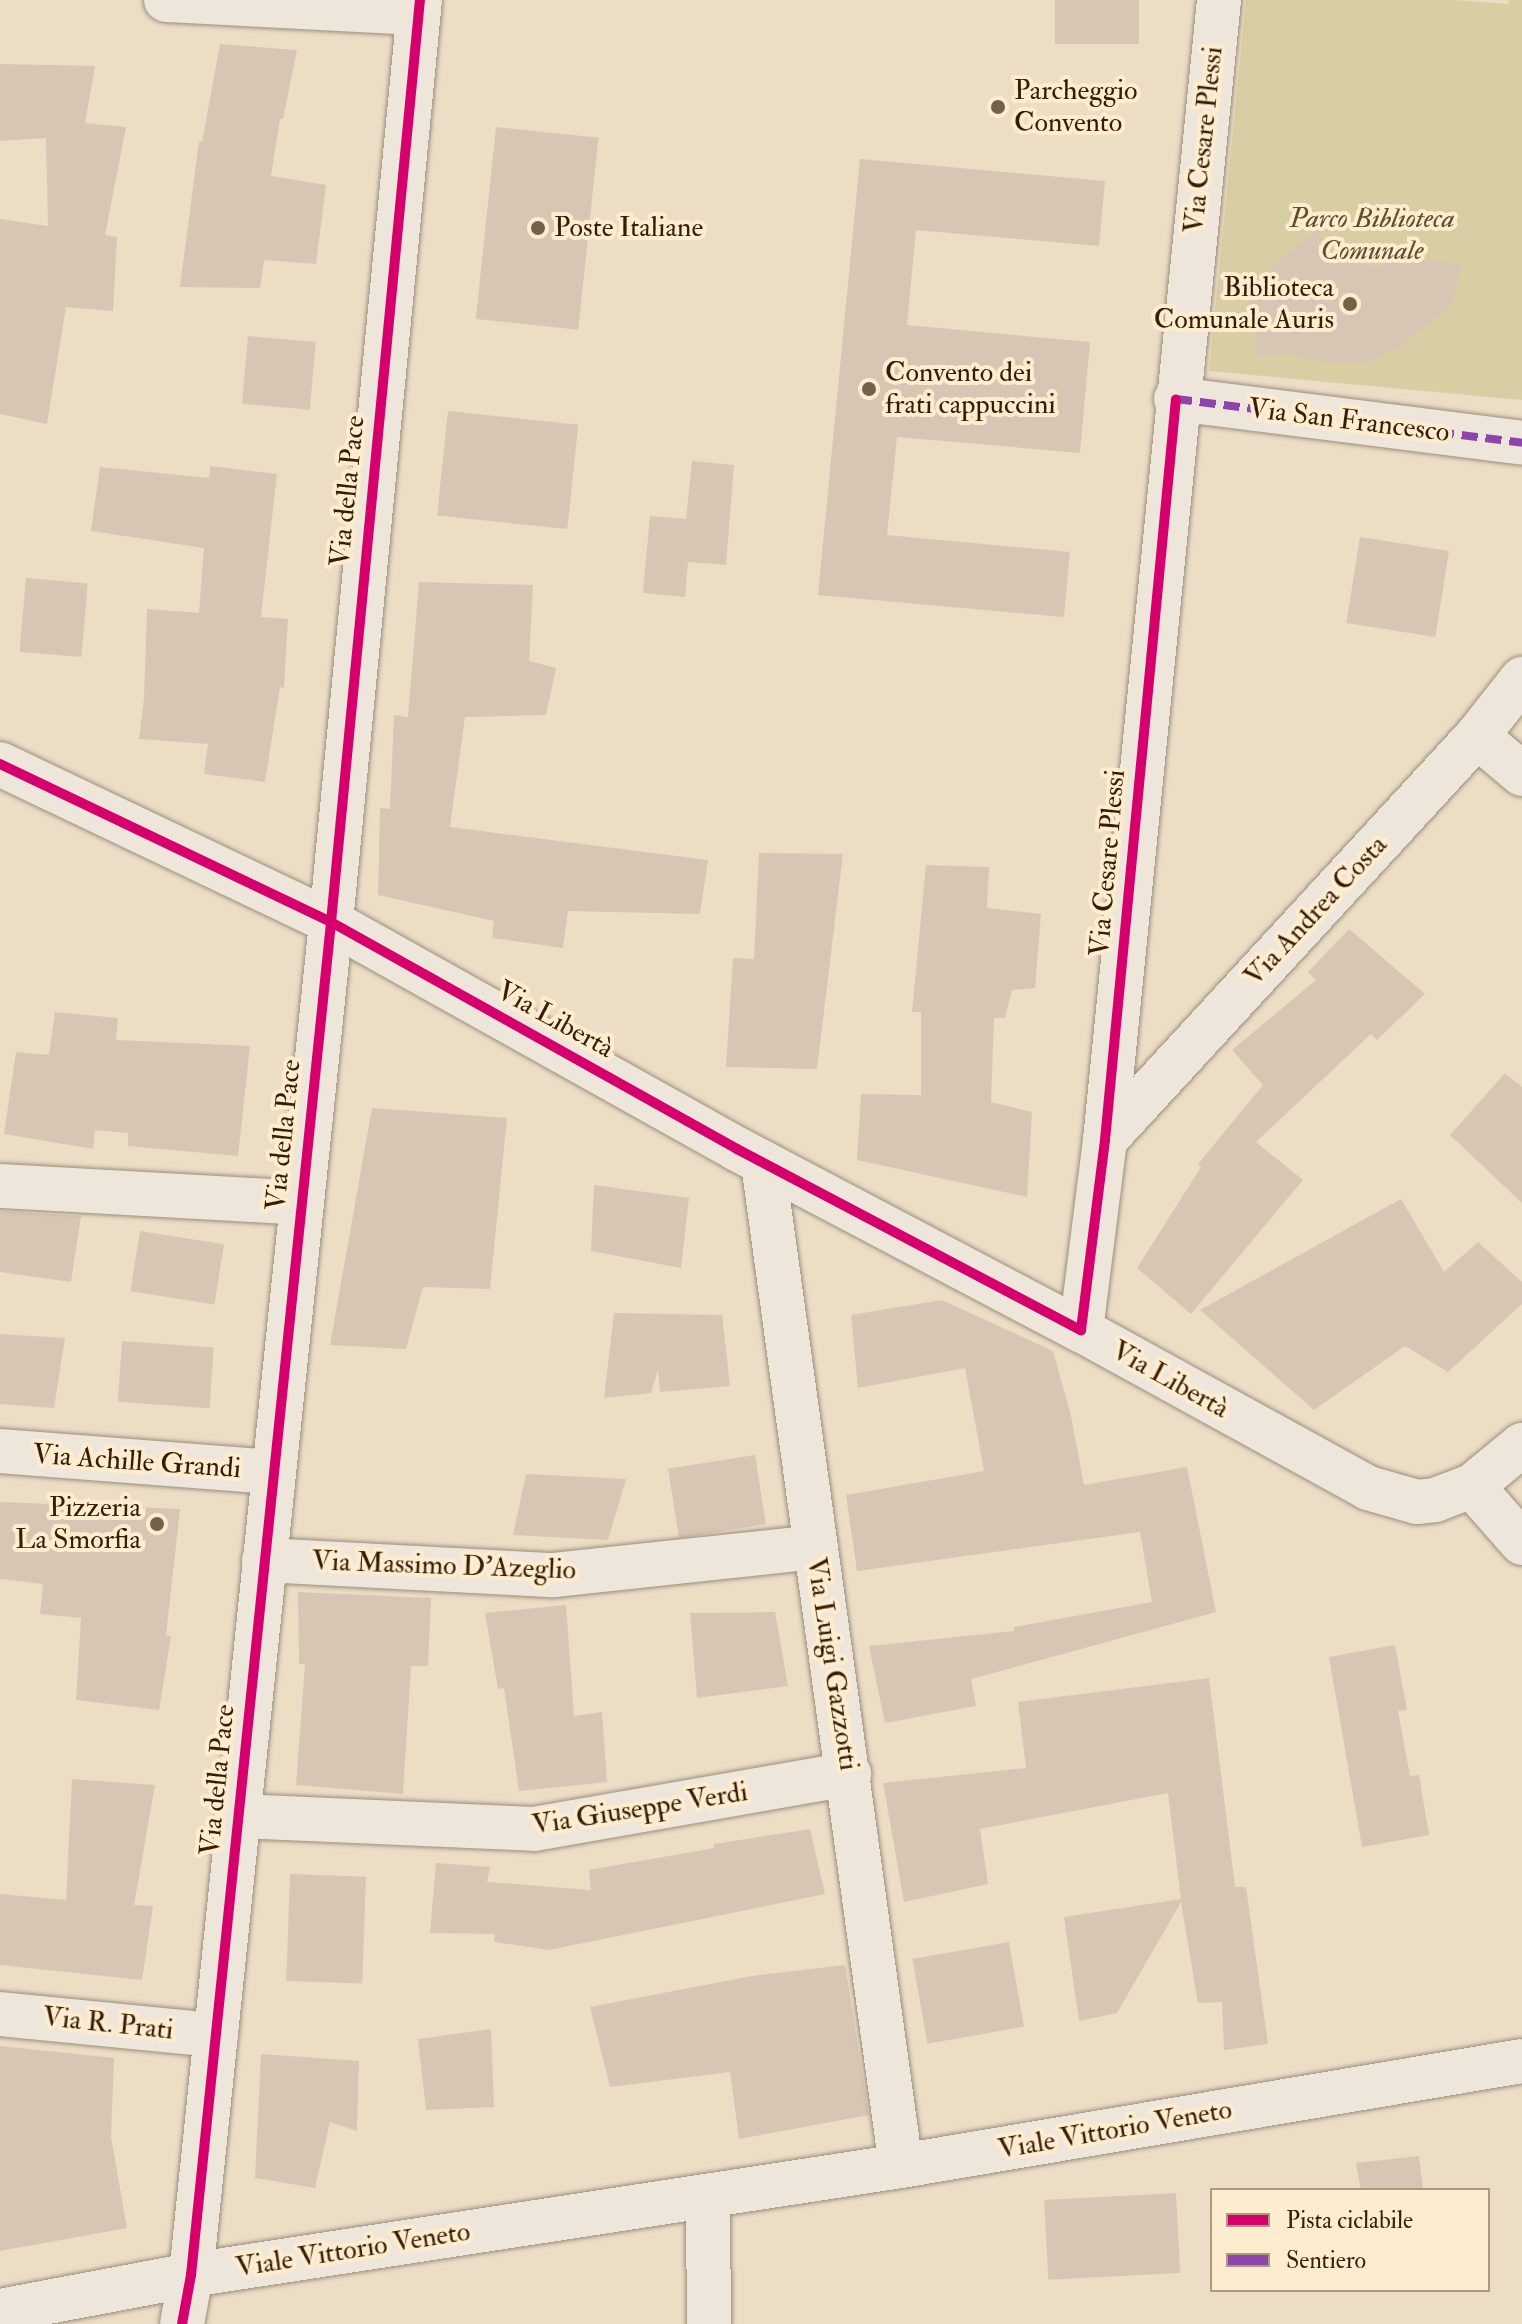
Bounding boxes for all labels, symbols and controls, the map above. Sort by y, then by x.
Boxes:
street label: Via Cesare Plessi [1177,45,1231,235]
place label: Parcheggio Convento [1014,74,1138,140]
marker: Parcheggio Convento [989,98,1007,116]
park label: Parco Biblioteca Comunale [1289,202,1455,268]
place label: Poste Italiane [554,211,703,245]
marker: Poste Italiane [529,219,547,237]
place label: Biblioteca Comunale Auris [1154,271,1334,337]
marker: Biblioteca Comunale Auris [1341,295,1359,313]
place label: Convento dei frati cappuccini [885,356,1056,422]
marker: Convento dei frati cappuccini [860,380,878,398]
street label: Via San Francesco [1247,392,1451,450]
street label: Via della Pace [323,414,373,568]
street label: Via Cesare Plessi [1083,768,1133,958]
street label: Via Andrea Costa [1238,829,1394,993]
street label: Via Libertà [491,974,619,1066]
street label: Via della Pace [259,1058,309,1212]
street label: Via Libertà [1106,1334,1234,1426]
street label: Via Achille Grandi [32,1438,242,1486]
place label: Pizzeria La Smorfia [15,1491,141,1557]
marker: Pizzeria La Smorfia [148,1515,166,1533]
street label: Via Massimo D'Azeglio [311,1545,577,1587]
street label: Via Luigi Gazzotti [799,1555,865,1773]
street label: Via della Pace [193,1703,243,1857]
street label: Via Giuseppe Verdi [530,1775,750,1843]
street label: Via R. Prati [41,2000,175,2048]
street label: Viale Vittorio Veneto [996,2093,1234,2167]
legend [1210,2188,1490,2292]
text: Pista ciclabile [1286,2205,1413,2236]
street label: Viale Vittorio Veneto [233,2215,473,2285]
text: Sentiero [1286,2245,1366,2276]

